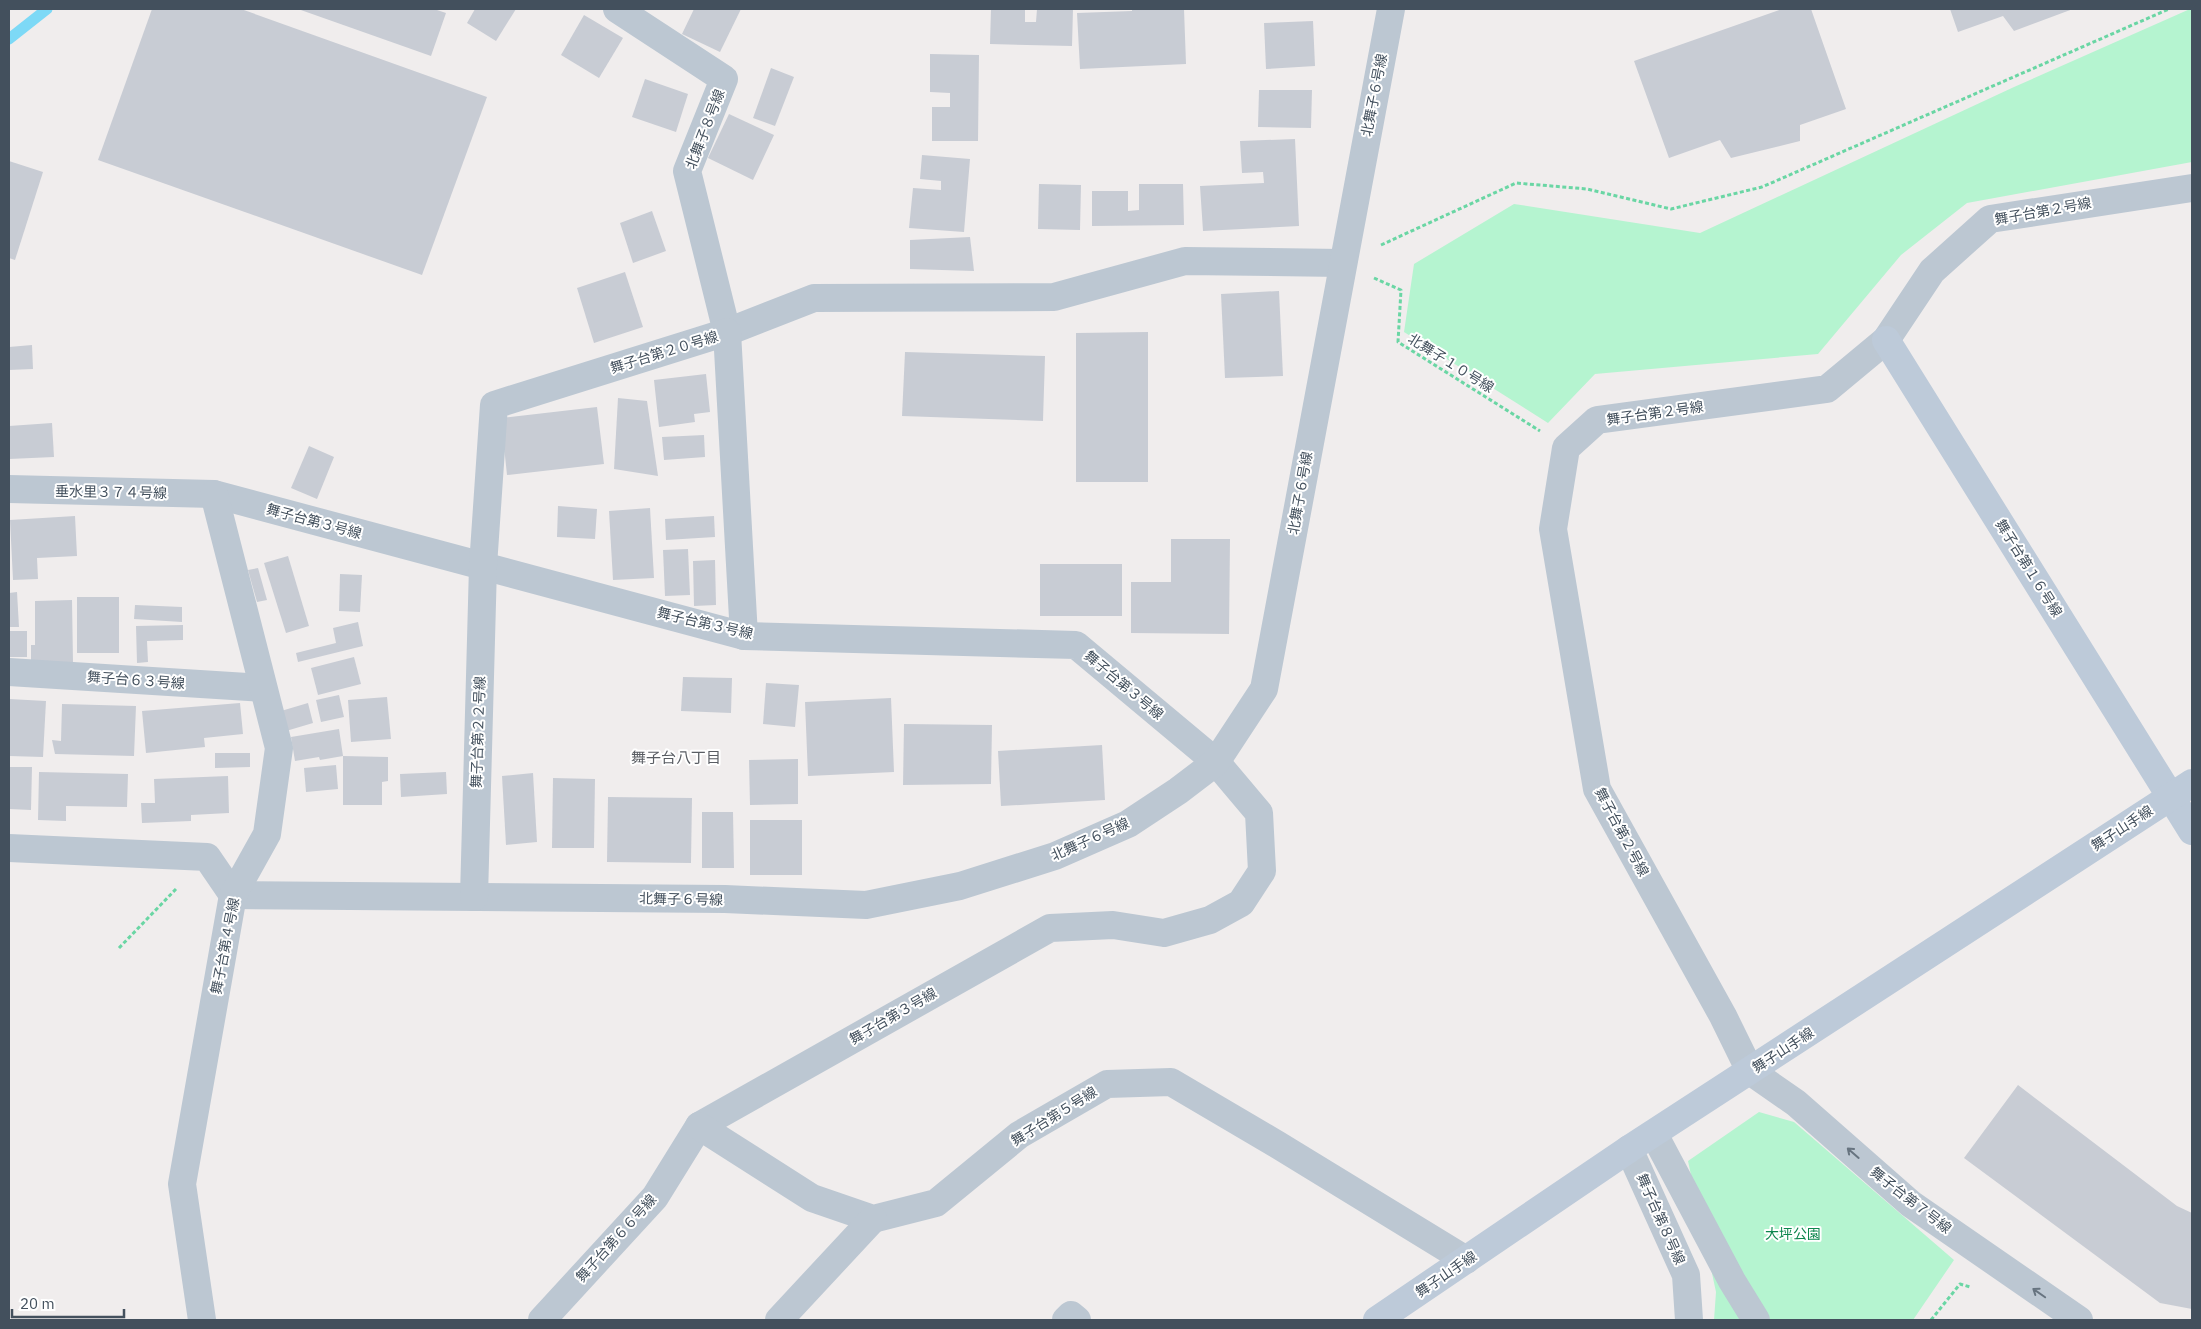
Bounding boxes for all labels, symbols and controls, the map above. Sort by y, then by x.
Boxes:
street label: 北舞子６号線 [1357,52,1391,138]
street label: 北舞子８号線 [682,87,728,171]
street label: 舞子台第２号線 [1993,194,2093,228]
street label: 舞子台第２０号線 [608,327,720,377]
street label: 北舞子１０号線 [1405,329,1497,397]
street label: 舞子台第２号線 [1605,397,1705,429]
street label: 北舞子６号線 [1284,450,1316,536]
street label: 垂水里３７４号線 [55,482,167,502]
street label: 舞子台第３号線 [264,500,364,542]
street label: 舞子台第１６号線 [1992,516,2066,620]
street label: 舞子台第３号線 [655,603,755,643]
street label: 舞子台第３号線 [1081,647,1167,723]
street label: 舞子台６３号線 [86,668,186,692]
street label: 舞子台第２２号線 [467,676,489,788]
district label: 舞子台八丁目 [631,748,721,767]
street label: 舞子台第２号線 [1591,785,1653,879]
street label: 舞子山手線 [2088,801,2156,855]
street label: 北舞子６号線 [1048,814,1132,864]
street label: 北舞子６号線 [639,889,723,909]
street label: 舞子台第４号線 [207,896,243,996]
street label: 舞子台第３号線 [846,984,940,1048]
street label: 舞子山手線 [1749,1023,1817,1077]
street label: 舞子台第５号線 [1008,1082,1100,1150]
one-way arrow [1847,1148,1860,1159]
street label: 舞子台第７号線 [1867,1163,1955,1237]
street label: 舞子台第８号線 [1633,1171,1689,1267]
street label: 舞子台第６６号線 [572,1190,660,1286]
park label: 大坪公園 [1765,1225,1821,1243]
street label: 舞子山手線 [1412,1247,1480,1301]
scale bar [12,1286,125,1318]
one-way arrow [2032,1288,2046,1298]
text: 20 m [20,1294,55,1313]

